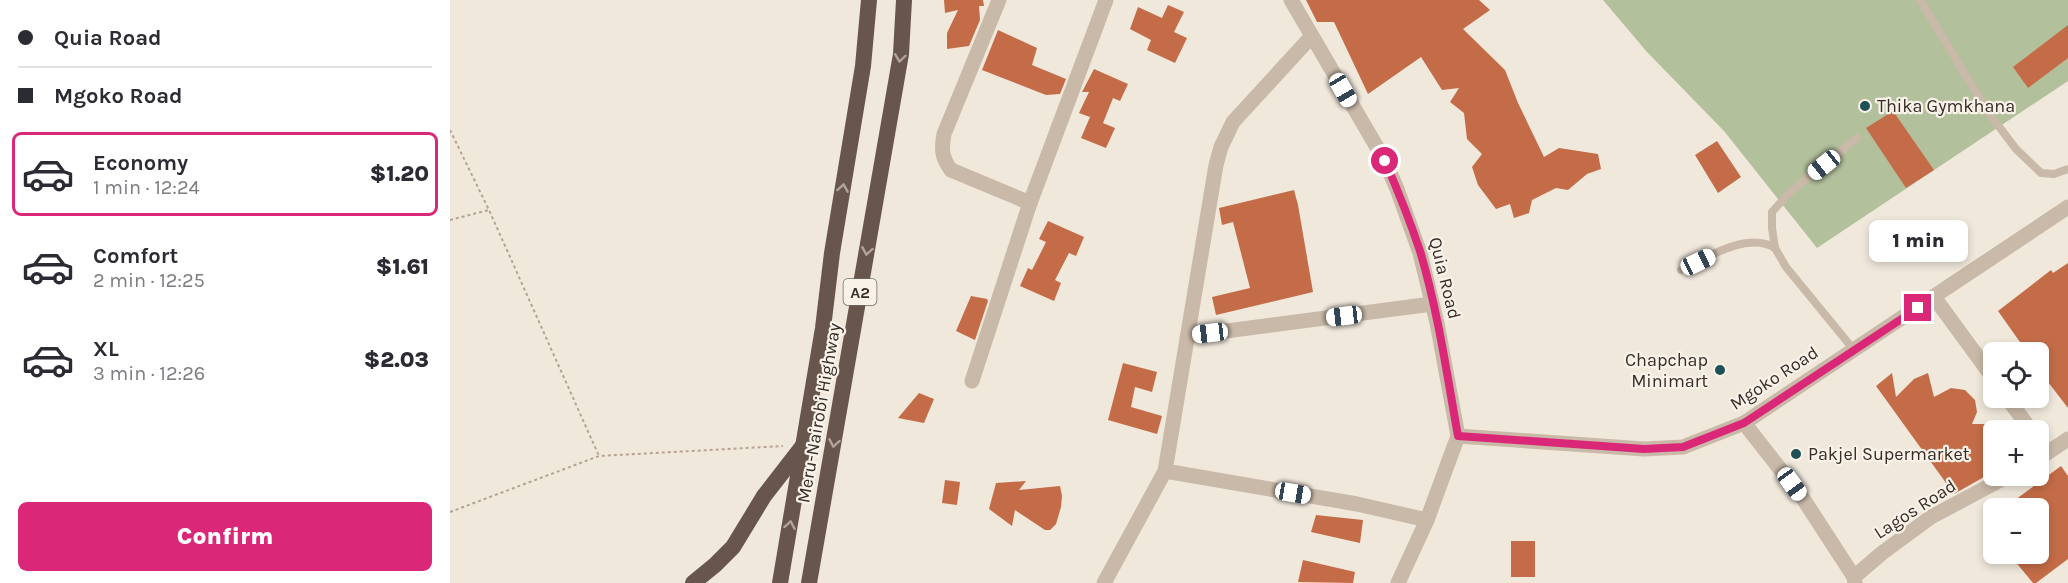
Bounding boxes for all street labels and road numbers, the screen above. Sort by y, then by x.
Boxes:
street label: Quia Road [1424,235,1466,321]
road number: A2 [844,279,876,305]
street label: Meru-Nairobi Highway [792,321,846,505]
street label: Mgoko Road [1726,341,1822,415]
street label: Lagos Road [1870,474,1960,544]

